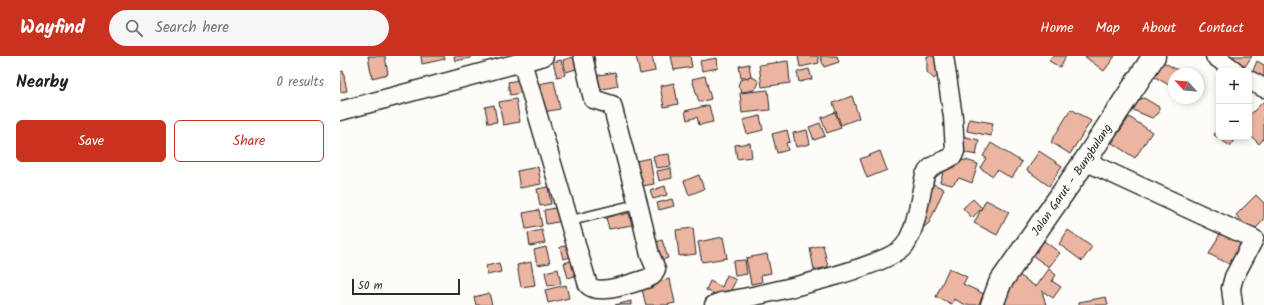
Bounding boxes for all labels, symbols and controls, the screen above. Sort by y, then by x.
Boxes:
search box [109,10,389,46]
text: Wayfind [20,13,85,43]
text: Search here [155,16,229,40]
icon: search [123,17,145,39]
text: Home [1040,17,1074,39]
text: Map [1096,17,1120,39]
text: About [1142,17,1176,39]
text: Contact [1198,17,1244,39]
north arrow [1168,68,1204,104]
map controls [1216,68,1252,140]
button: + [1216,68,1252,104]
text: Nearby [16,69,68,96]
text: 0 results [277,72,324,93]
button: − [1216,104,1252,140]
button: Save [16,120,166,162]
button: Share [174,120,324,162]
street label: Jalan Garut - Bungbulang [1026,120,1117,240]
scale bar [352,277,460,296]
text: 50 m [358,277,383,295]

